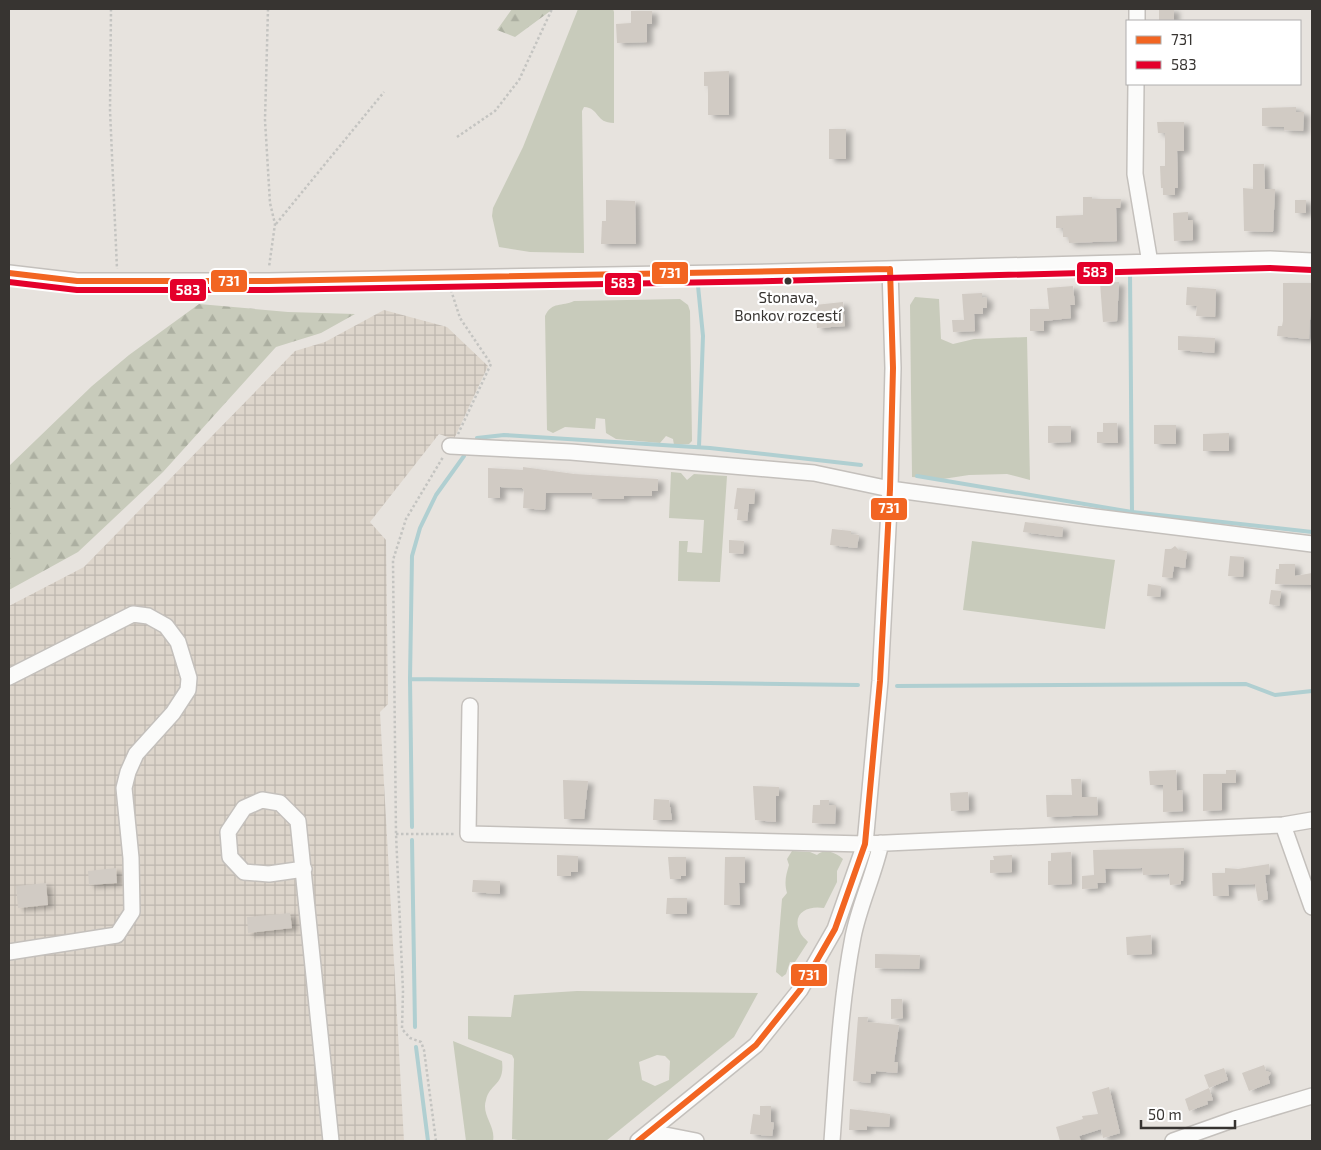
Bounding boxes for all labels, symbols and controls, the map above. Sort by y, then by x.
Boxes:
legend [1126,20,1301,85]
text: 731 [1171,30,1193,48]
text: 583 [1171,55,1197,73]
line badge: 731 [651,261,689,285]
line badge: 583 [1076,261,1114,285]
text: 583 [1083,263,1107,280]
text: 731 [659,264,681,281]
line badge: 731 [210,269,248,293]
text: 731 [218,272,240,289]
line badge: 583 [604,272,642,296]
text: 583 [611,274,635,291]
marker: Stonava, Bonkov rozcestí [783,276,793,286]
line badge: 583 [169,278,207,302]
text: 583 [176,281,200,298]
place label: Stonava, Bonkov rozcestí [734,288,843,324]
line badge: 731 [870,497,908,521]
text: 731 [878,499,900,516]
line badge: 731 [790,963,828,987]
text: 731 [798,966,820,983]
scale bar [1141,1098,1235,1130]
text: 50 m [1148,1105,1182,1123]

